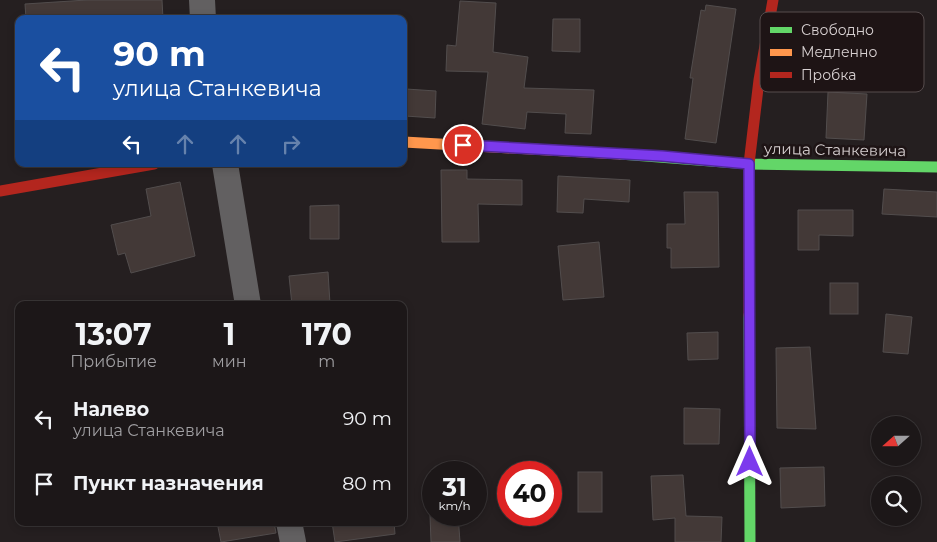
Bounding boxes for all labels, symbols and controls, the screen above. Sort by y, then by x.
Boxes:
legend [760,12,924,92]
text: Свободно [801,21,874,39]
text: 90 m [113,32,206,75]
icon: left [30,35,95,100]
text: Медленно [801,43,877,61]
text: Пробка [801,66,856,84]
text: улица Станкевича [113,75,321,102]
pin [442,124,484,166]
icon: left [118,130,146,158]
icon: ahead [171,130,199,158]
icon: ahead [224,130,252,158]
icon: right [277,130,305,158]
icon: arrive [449,131,477,159]
street label: улица Станкевича [763,139,906,160]
text: 13:07 [75,316,152,353]
text: 1 [223,316,235,353]
text: 170 [302,316,352,353]
text: Прибытие [70,352,157,371]
text: мин [212,352,247,371]
text: m [318,352,335,371]
text: Налево [73,398,149,421]
icon: left [30,405,58,433]
text: 90 m [343,407,392,430]
north arrow [871,416,921,466]
map controls [871,416,921,526]
text: улица Станкевича [73,421,225,440]
position arrow [723,435,775,487]
speed limit sign: 40 [497,461,562,526]
icon: arrive [30,470,58,498]
text: Пункт назначения [73,472,264,495]
text: 80 m [342,472,392,495]
text: 31 [442,472,467,502]
button: search [871,476,921,526]
text: km/h [438,498,471,513]

